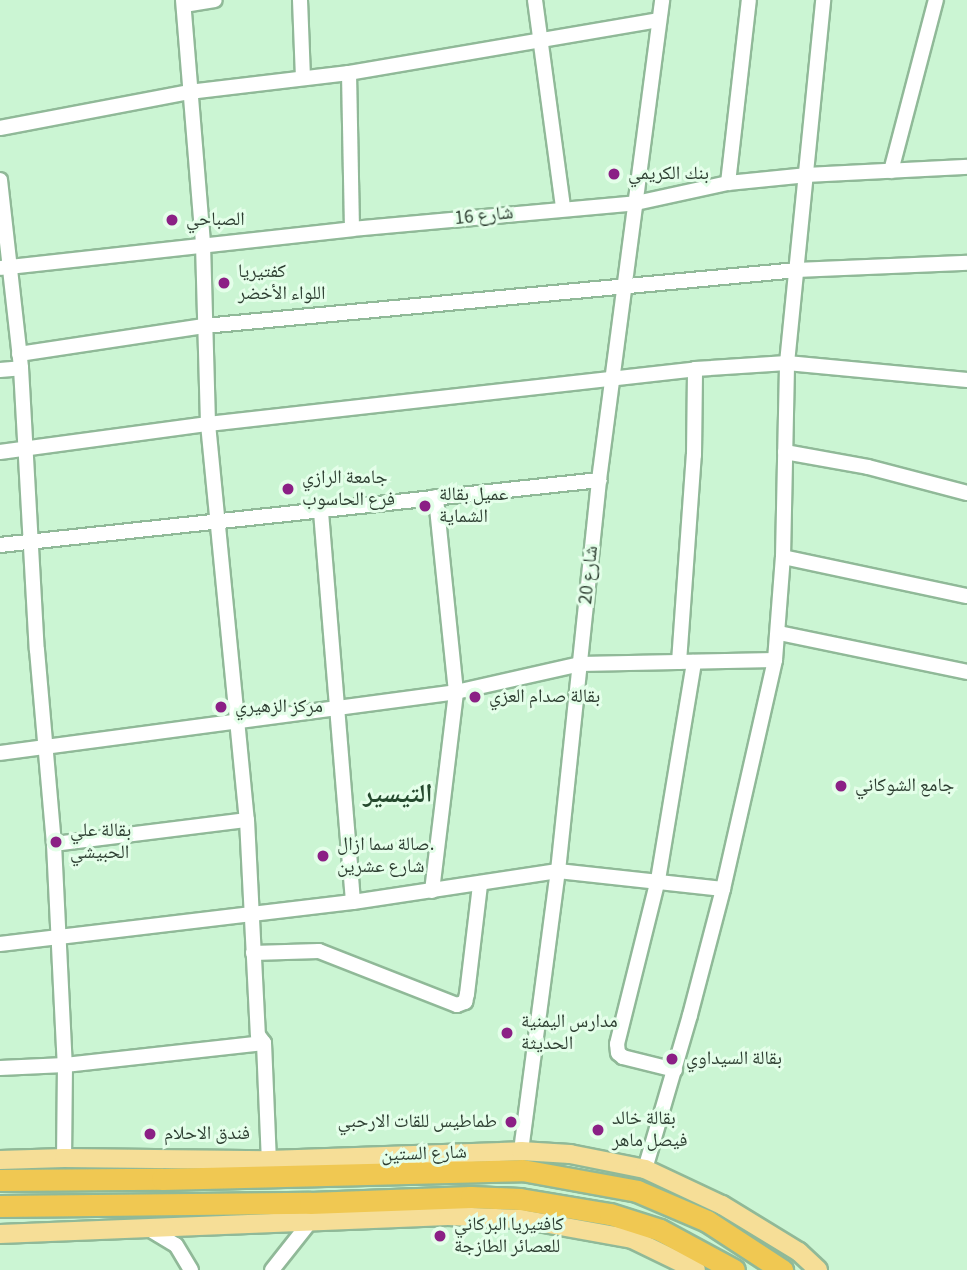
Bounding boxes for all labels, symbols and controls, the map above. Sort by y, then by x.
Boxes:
place label: بنك الكريمي [628,163,709,185]
marker: بنك الكريمي [606,166,622,182]
street label: شارع 16 [454,202,514,230]
place label: الصباحي [186,209,245,231]
marker: الصباحي [164,212,180,228]
place label: كفتيريا اللواء الأخضر [238,261,326,305]
marker: كفتيريا اللواء الأخضر [216,275,232,291]
place label: جامعة الرازي فرع الحاسوب [302,467,395,511]
marker: جامعة الرازي فرع الحاسوب [280,481,296,497]
place label: عميل بقالة الشماية [439,484,508,528]
marker: عميل بقالة الشماية [417,498,433,514]
street label: شارع 20 [575,545,603,605]
place label: بقالة صدام العزي [489,686,600,708]
marker: بقالة صدام العزي [467,689,483,705]
place label: مركز الزهيري [235,696,323,718]
marker: مركز الزهيري [213,699,229,715]
place label: جامع الشوكاني [855,775,954,797]
district label: التيسير [363,778,433,810]
marker: جامع الشوكاني [833,778,849,794]
place label: بقالة علي الحبيشي [70,820,131,864]
marker: بقالة علي الحبيشي [48,834,64,850]
place label: صالة سما ازال. شارع عشرين [337,834,435,878]
marker: صالة سما ازال. شارع عشرين [315,848,331,864]
place label: مدارس اليمنية الحديثة [521,1011,618,1055]
marker: مدارس اليمنية الحديثة [499,1025,515,1041]
place label: بقالة السيداوي [686,1048,782,1070]
marker: بقالة السيداوي [664,1051,680,1067]
place label: بقالة خالد فيصل ماهر [612,1108,687,1152]
place label: طماطيس للقات الارحبي [338,1111,497,1133]
marker: طماطيس للقات الارحبي [503,1114,519,1130]
marker: بقالة خالد فيصل ماهر [590,1122,606,1138]
place label: فندق الاحلام [164,1123,250,1145]
marker: فندق الاحلام [142,1126,158,1142]
street label: شارع الستين [381,1141,467,1167]
place label: كافتيريا البركاني للعصائر الطازجة [454,1214,564,1258]
marker: كافتيريا البركاني للعصائر الطازجة [432,1228,448,1244]

